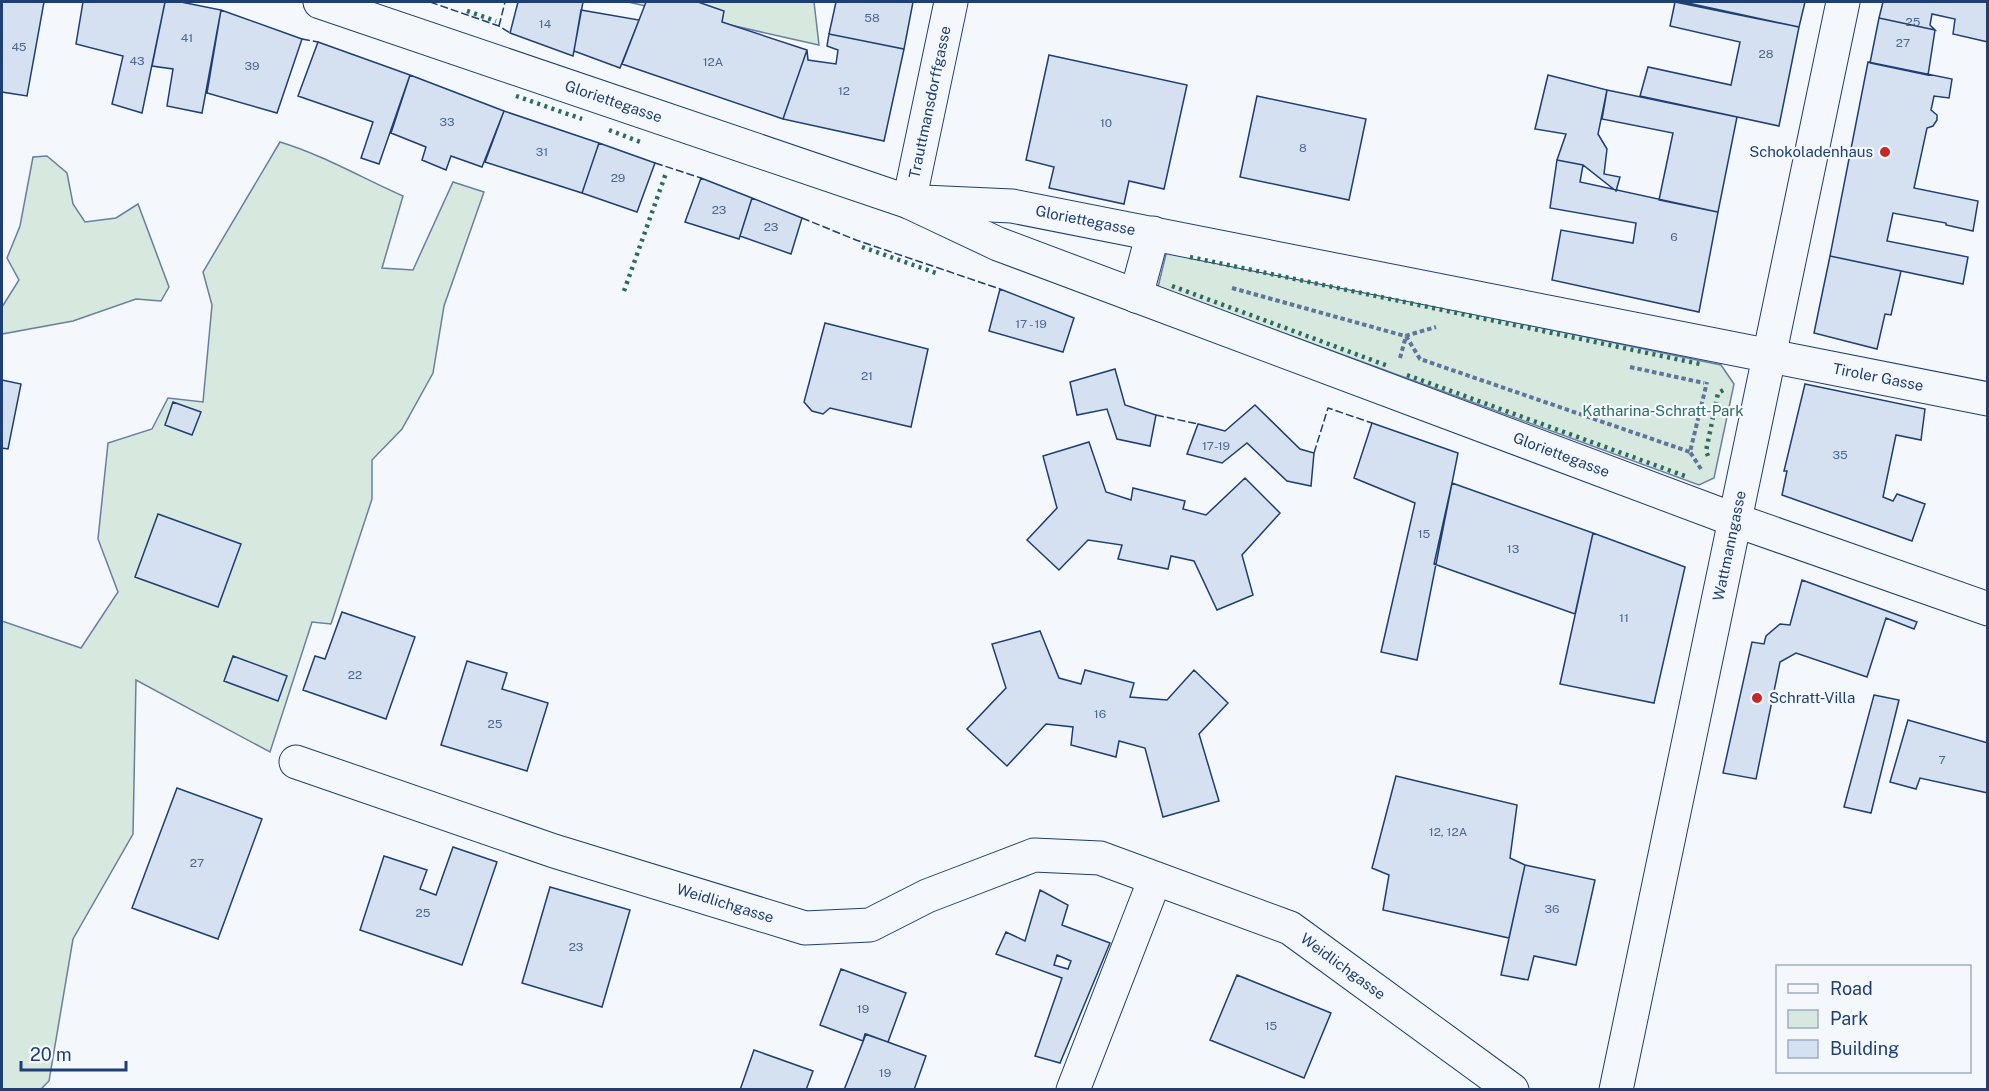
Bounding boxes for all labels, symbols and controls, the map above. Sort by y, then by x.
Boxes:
house number: 58 [864,11,880,25]
house number: 25 [1906,15,1921,29]
house number: 14 [539,17,552,31]
street label: Trauttmansdorffgasse [905,24,954,180]
house number: 41 [181,31,193,45]
house number: 27 [1896,36,1910,50]
house number: 45 [11,40,27,54]
house number: 28 [1759,47,1774,61]
house number: 43 [129,54,145,68]
house number: 12A [703,55,724,69]
house number: 39 [245,59,259,73]
street label: Gloriettegasse [563,77,665,126]
house number: 12 [838,84,850,98]
house number: 33 [439,115,455,129]
house number: 10 [1100,116,1112,130]
house number: 8 [1299,141,1307,155]
place label: Schokoladenhaus [1749,143,1873,160]
house number: 31 [536,145,548,159]
marker: Schokoladenhaus [1878,145,1892,159]
house number: 29 [611,171,625,185]
street label: Gloriettegasse [1034,202,1137,238]
house number: 23 [712,203,726,217]
house number: 23 [764,220,778,234]
house number: 6 [1670,230,1678,244]
house number: 17 - 19 [1015,317,1047,331]
street label: Tiroler Gasse [1831,360,1925,394]
house number: 21 [861,369,873,383]
park label: Katharina-Schratt-Park [1582,402,1744,419]
street label: Gloriettegasse [1511,429,1612,480]
house number: 17-19 [1202,439,1230,453]
house number: 35 [1832,448,1848,462]
street label: Wattmanngasse [1709,489,1749,602]
house number: 15 [1418,527,1431,541]
house number: 13 [1507,542,1519,556]
house number: 11 [1619,611,1629,625]
house number: 22 [348,668,362,682]
place label: Schratt-Villa [1769,689,1855,706]
marker: Schratt-Villa [1750,691,1764,705]
house number: 16 [1094,707,1106,721]
house number: 25 [488,717,503,731]
house number: 7 [1938,753,1946,767]
house number: 12, 12A [1429,825,1468,839]
house number: 27 [190,856,204,870]
street label: Weidlichgasse [675,880,776,926]
house number: 36 [1545,902,1559,916]
house number: 25 [416,906,431,920]
street label: Weidlichgasse [1297,930,1389,1003]
house number: 23 [569,940,583,954]
legend [1776,965,1971,1073]
text: Road [1830,978,1873,999]
house number: 19 [857,1002,869,1016]
text: Park [1830,1008,1868,1029]
house number: 15 [1265,1019,1278,1033]
scale bar [21,1034,126,1072]
text: Building [1830,1038,1899,1059]
text: 20 m [30,1044,72,1065]
house number: 19 [879,1066,891,1080]

